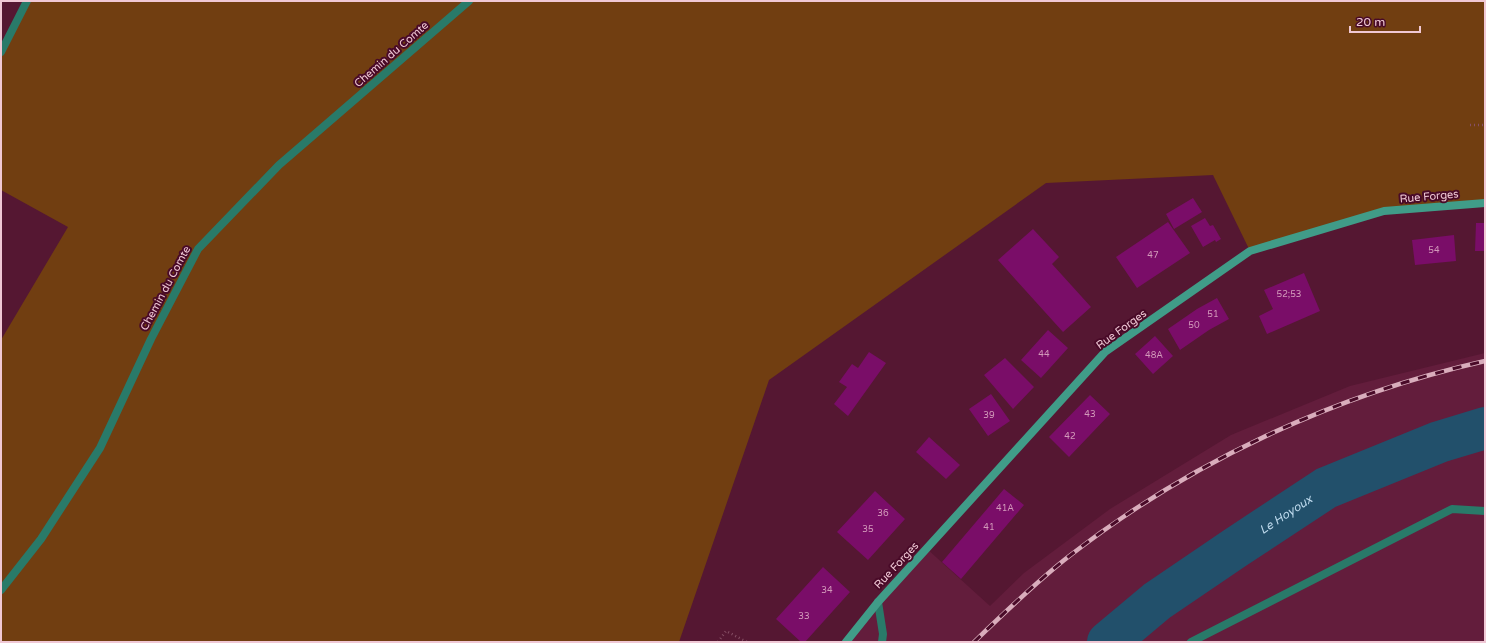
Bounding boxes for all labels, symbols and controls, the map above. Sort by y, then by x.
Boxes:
scale bar [1350,8,1420,34]
text: 20 m [1356,15,1385,29]
street label: Chemin du Comte [352,19,431,90]
street label: Rue Forges [1399,187,1459,206]
street label: Chemin du Comte [138,244,193,333]
house number: 54 [1428,245,1440,256]
house number: 47 [1147,250,1159,261]
house number: 52;53 [1277,289,1301,300]
street label: Rue Forges [1094,307,1149,352]
house number: 51 [1207,309,1219,320]
house number: 50 [1188,320,1200,331]
house number: 44 [1038,349,1050,360]
house number: 48A [1145,350,1163,361]
house number: 43 [1084,409,1096,420]
house number: 39 [983,410,995,421]
house number: 42 [1064,431,1076,442]
water label: Le Hoyoux [1257,491,1316,537]
house number: 41A [996,503,1014,514]
house number: 36 [877,508,889,519]
house number: 41 [983,522,995,533]
house number: 35 [862,524,874,535]
street label: Rue Forges [871,539,921,591]
house number: 34 [821,585,833,596]
house number: 33 [798,611,810,622]

